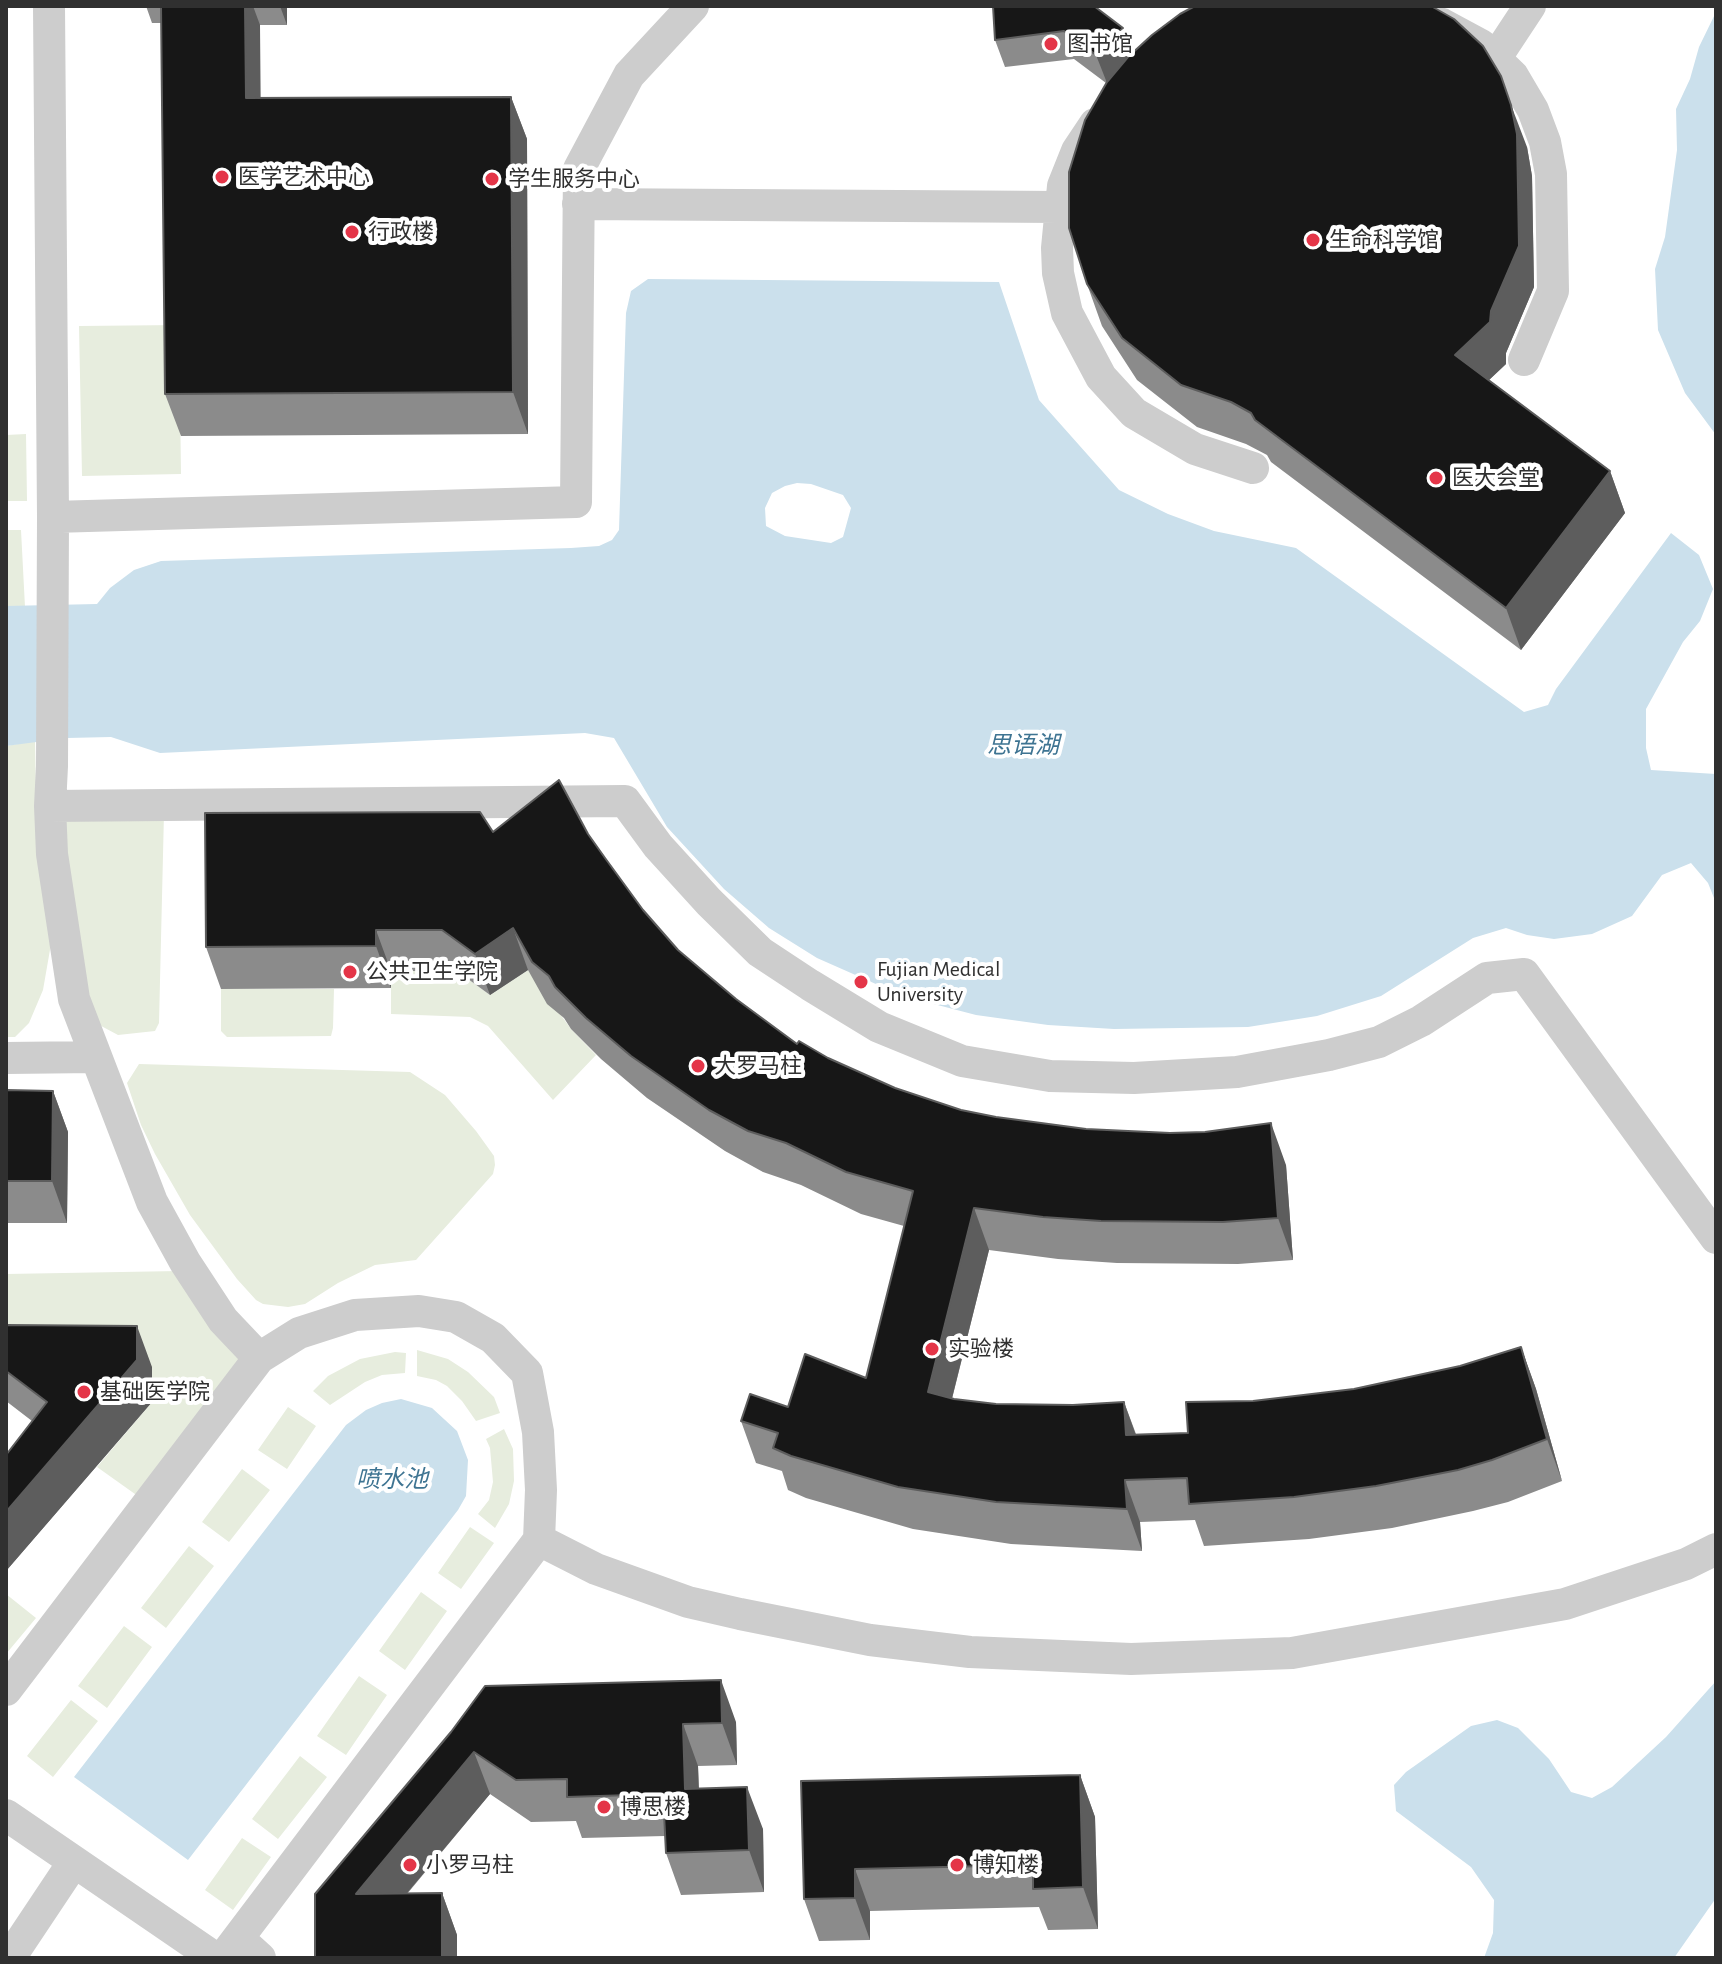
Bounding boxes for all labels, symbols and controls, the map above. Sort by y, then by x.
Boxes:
place label: 图书馆 [1067,31,1133,57]
marker: 图书馆 [1042,35,1060,53]
place label: 医学艺术中心 [238,164,370,190]
place label: 学生服务中心 [508,166,640,192]
marker: 医学艺术中心 [213,168,231,186]
marker: 学生服务中心 [483,170,501,188]
place label: 行政楼 [368,219,434,245]
marker: 行政楼 [343,223,361,241]
place label: 生命科学馆 [1329,227,1439,253]
marker: 生命科学馆 [1304,231,1322,249]
place label: 医大会堂 [1452,465,1540,491]
marker: 医大会堂 [1427,469,1445,487]
water label: 思语湖 [987,732,1059,760]
place label: Fujian Medical University [877,956,1000,1008]
place label: 公共卫生学院 [366,959,498,985]
marker: 公共卫生学院 [341,963,359,981]
marker: Fujian Medical University [852,973,870,991]
place label: 大罗马柱 [714,1053,802,1079]
marker: 大罗马柱 [689,1057,707,1075]
place label: 实验楼 [948,1336,1014,1362]
marker: 实验楼 [923,1340,941,1358]
place label: 基础医学院 [100,1379,210,1405]
marker: 基础医学院 [75,1383,93,1401]
water label: 喷水池 [356,1466,428,1494]
place label: 博思楼 [620,1794,686,1820]
marker: 博思楼 [595,1798,613,1816]
place label: 小罗马柱 [426,1852,514,1878]
place label: 博知楼 [973,1852,1039,1878]
marker: 小罗马柱 [401,1856,419,1874]
marker: 博知楼 [948,1856,966,1874]

